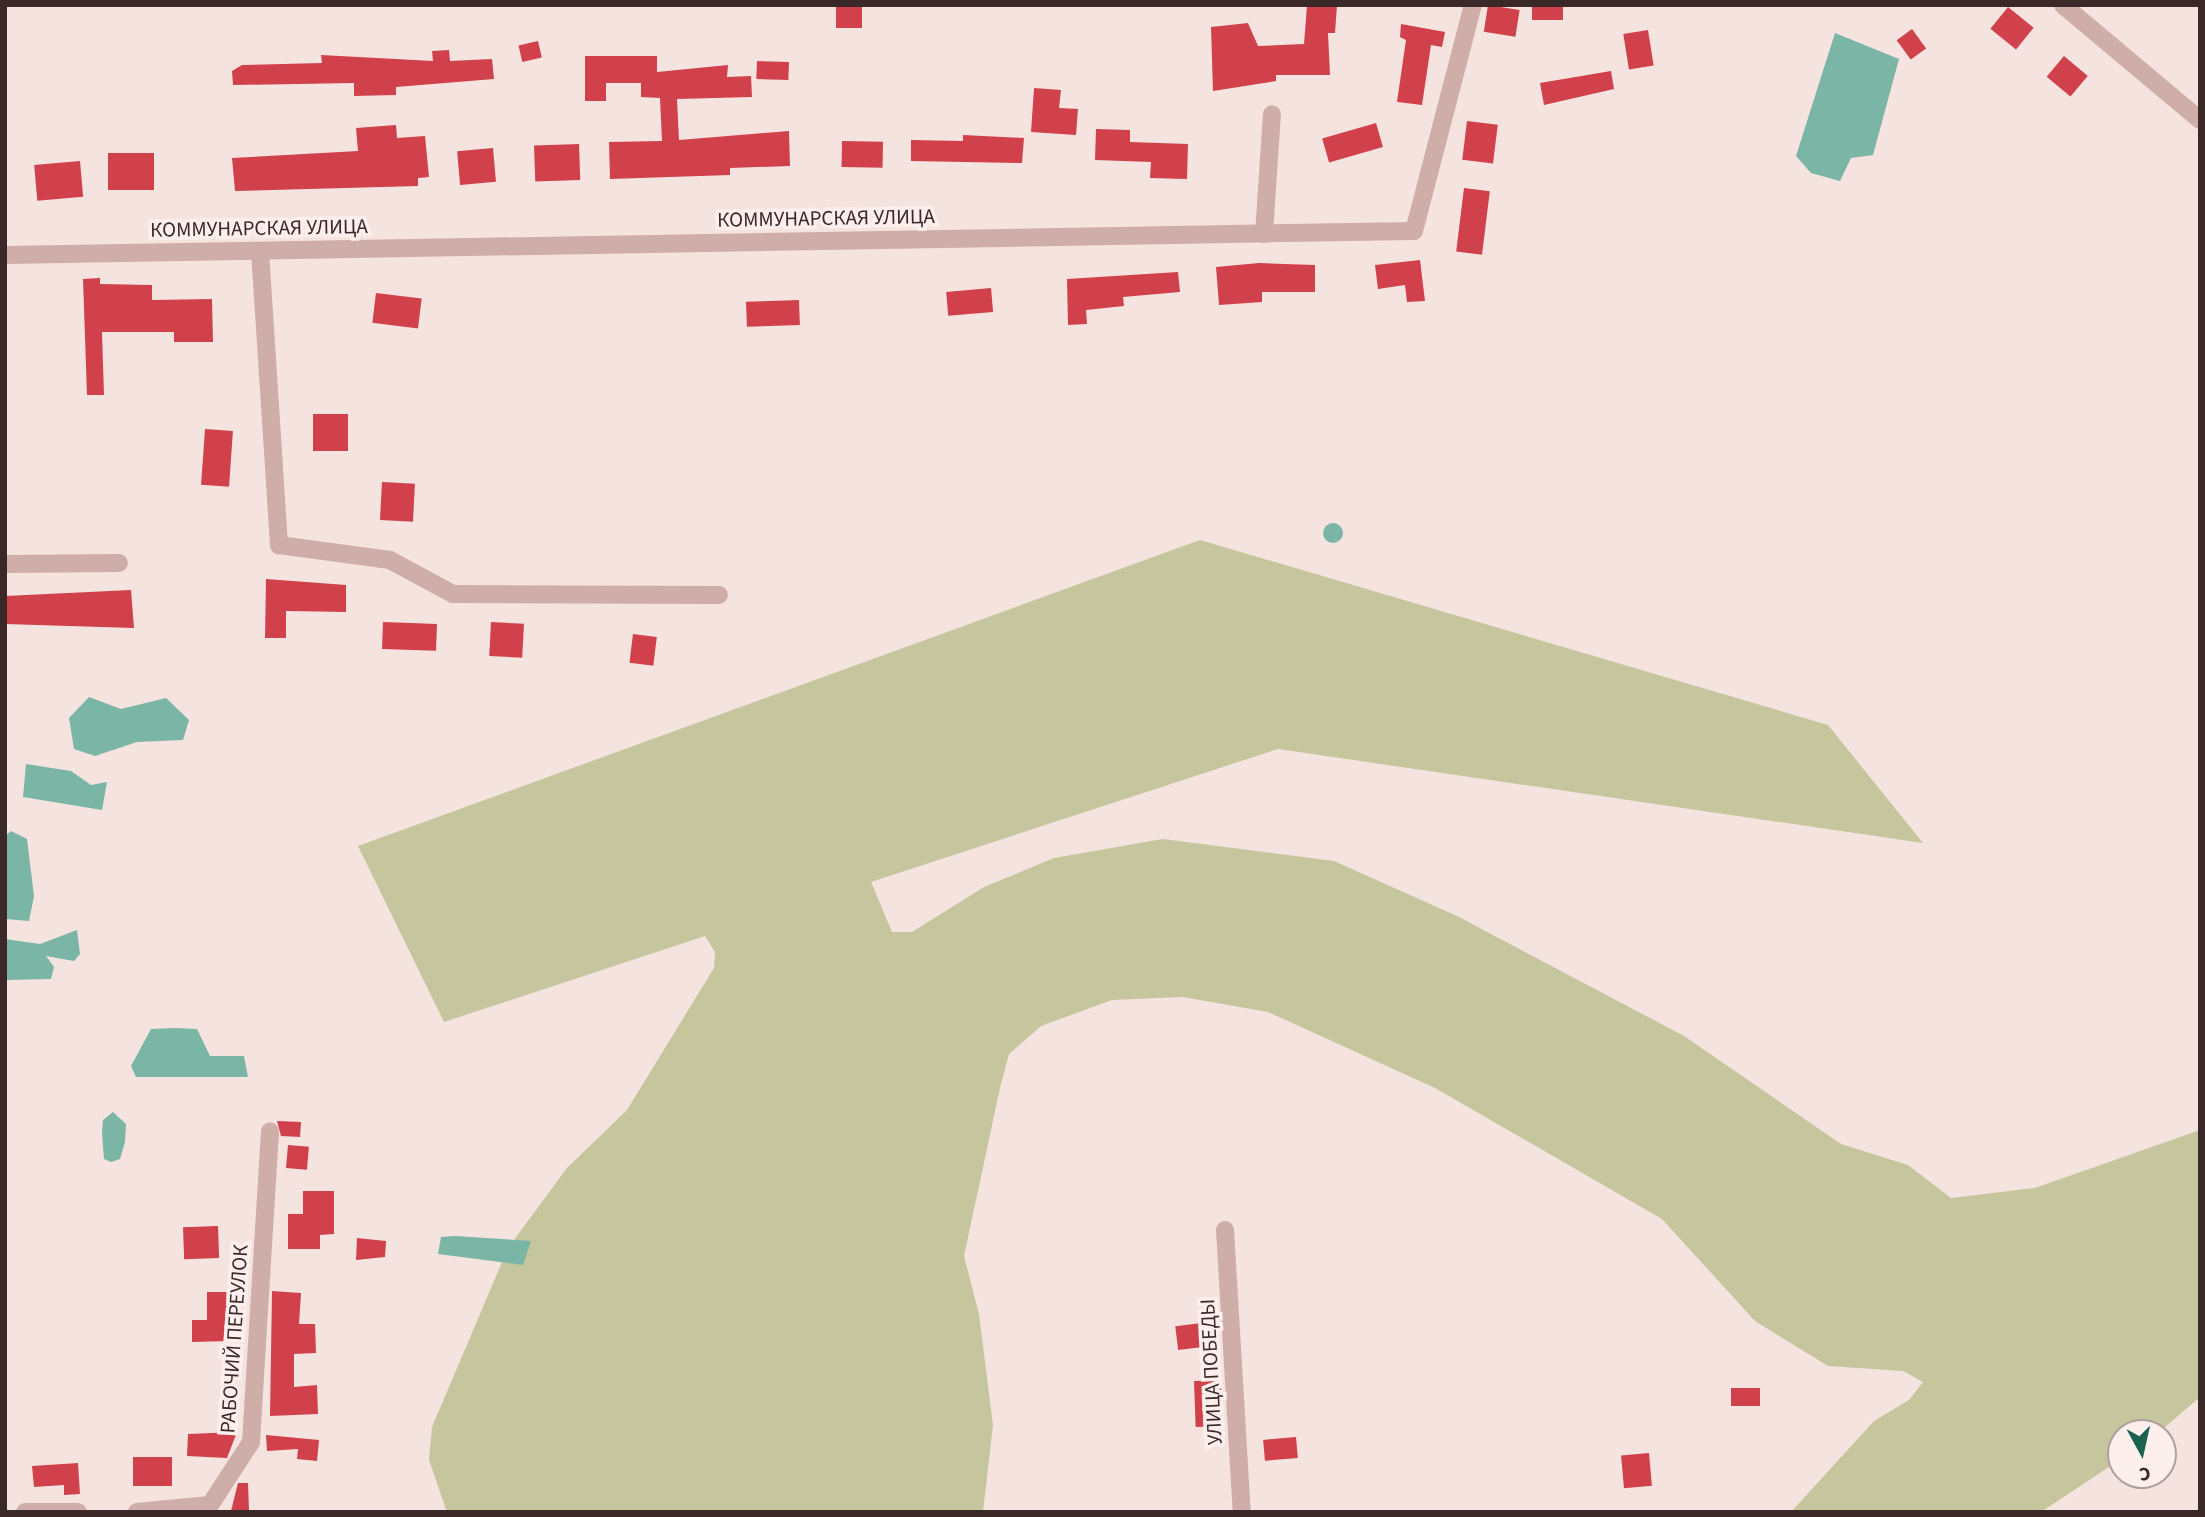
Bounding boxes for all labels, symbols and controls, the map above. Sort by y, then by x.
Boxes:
street label: КОММУНАРСКАЯ УЛИЦА [717,204,935,232]
street label: КОММУНАРСКАЯ УЛИЦА [150,214,368,242]
street label: РАБОЧИЙ ПЕРЕУЛОК [215,1244,253,1434]
street label: УЛИЦА ПОБЕДЫ [1195,1298,1227,1446]
north arrow [2107,1419,2177,1489]
text: С [2137,1459,2152,1487]

